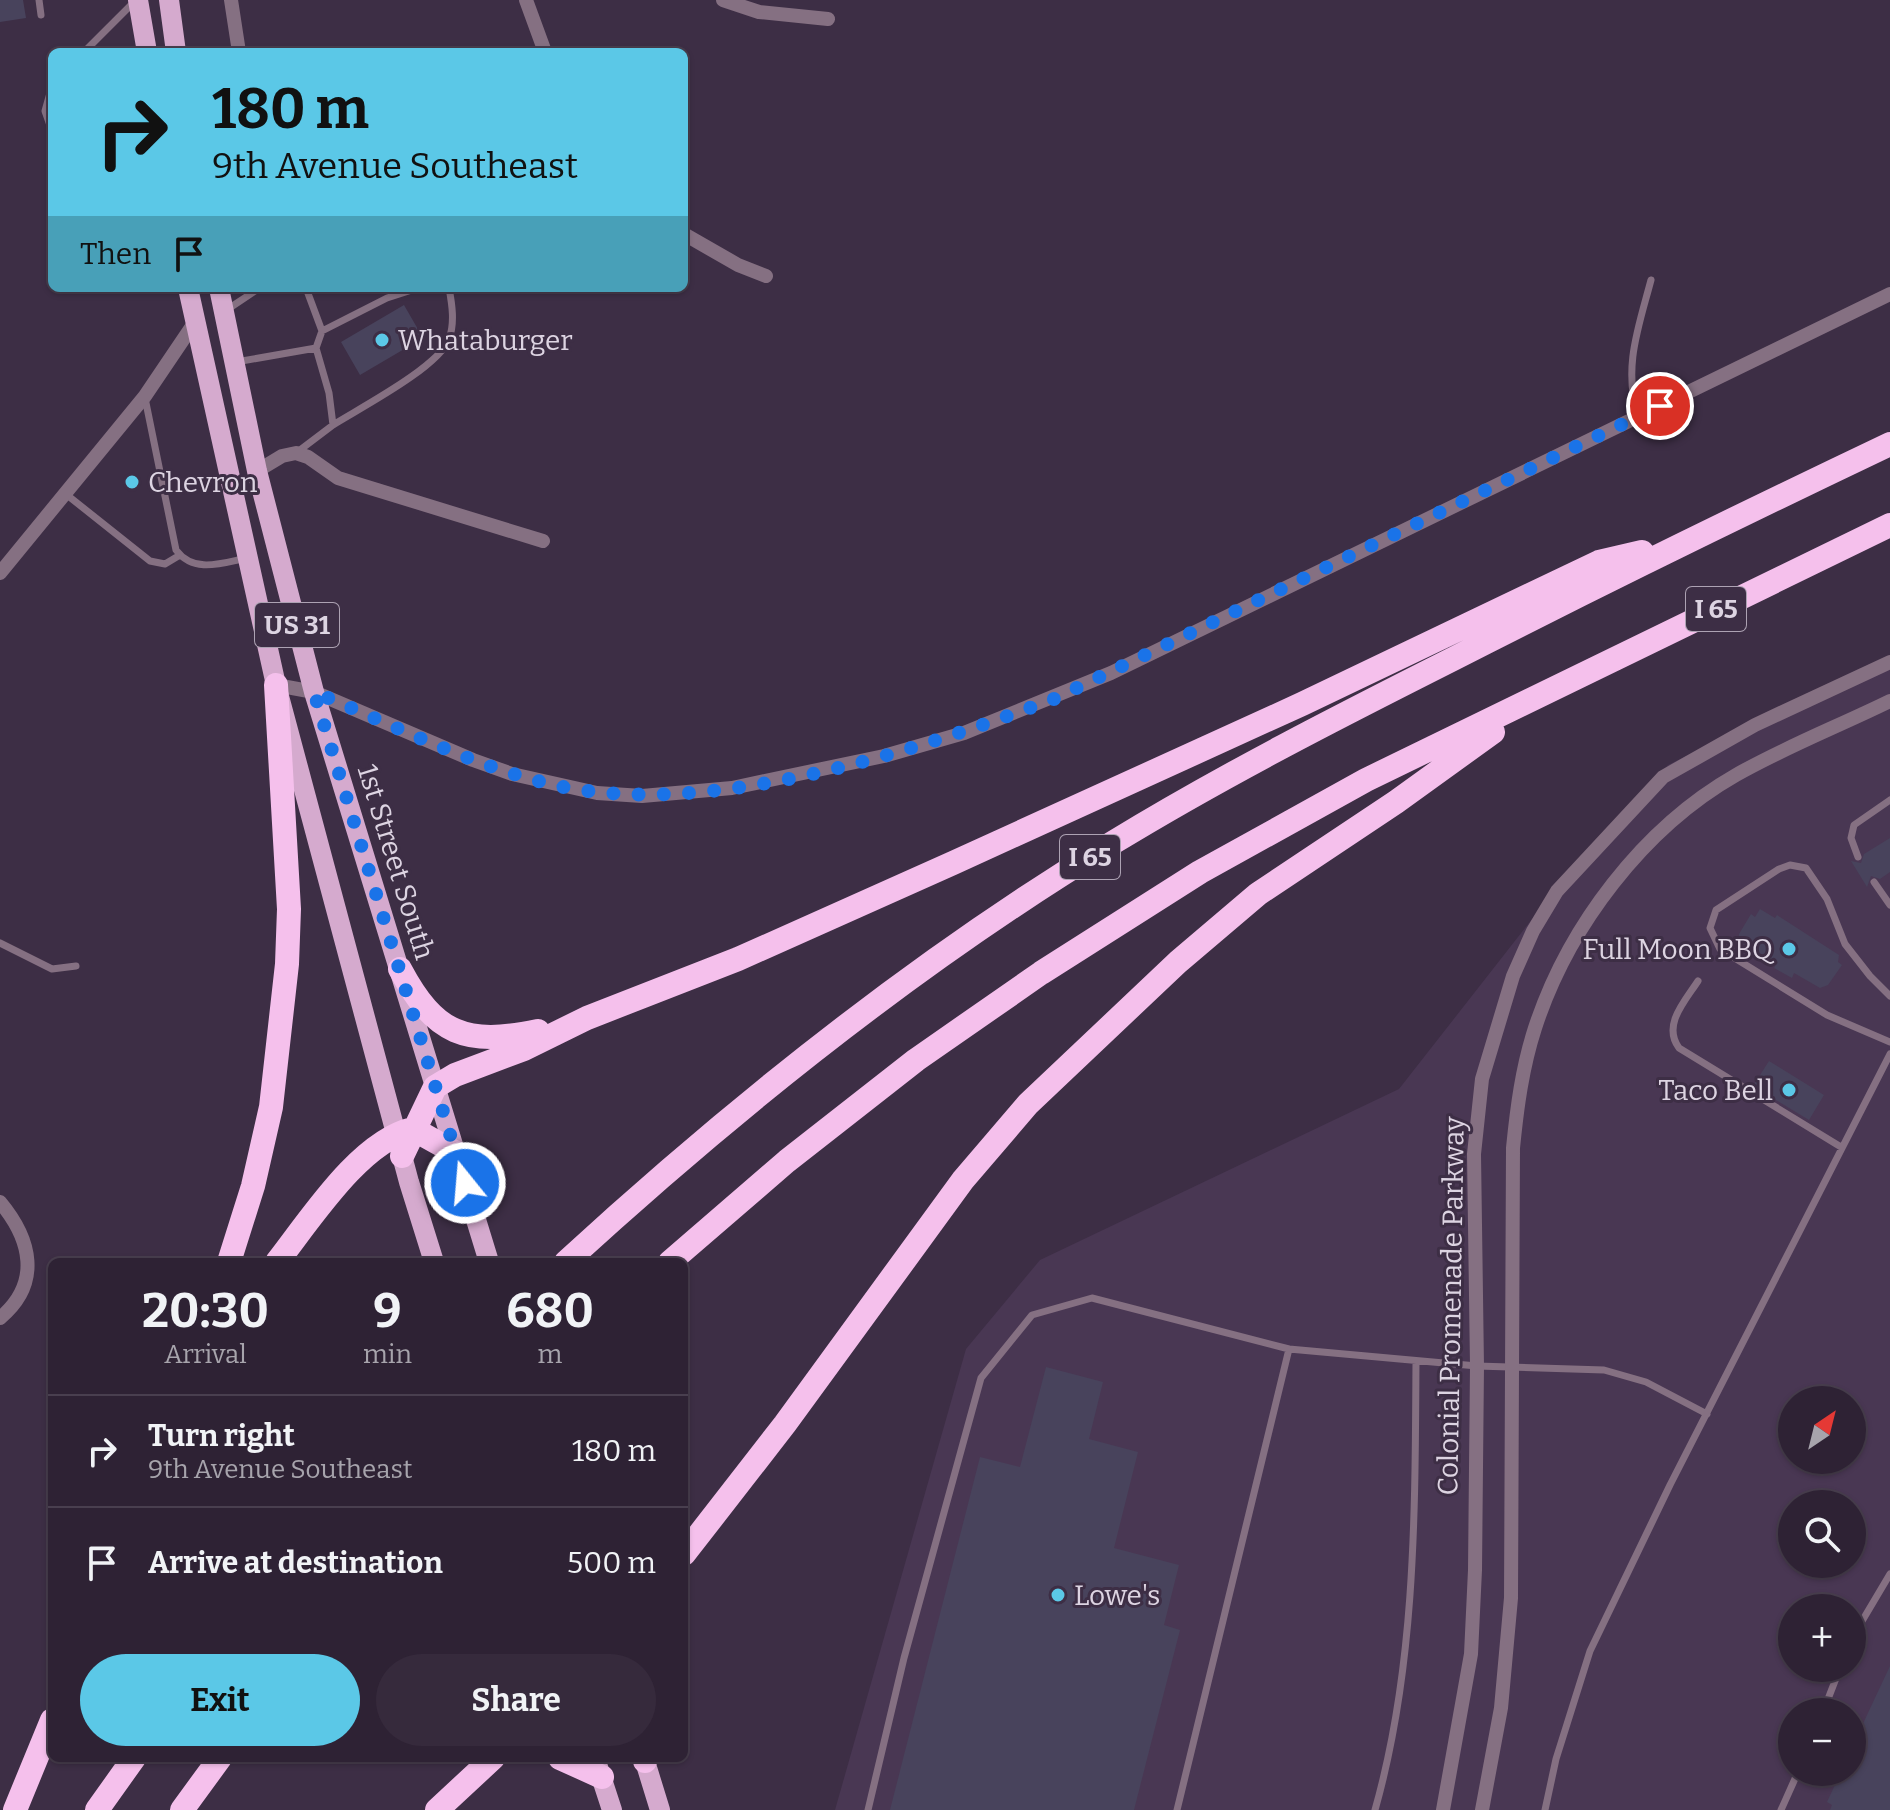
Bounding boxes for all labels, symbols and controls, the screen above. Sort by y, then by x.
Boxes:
text: 180 m [212,76,369,143]
icon: right [80,80,184,184]
text: 9th Avenue Southeast [212,144,578,188]
icon: arrive [167,232,211,276]
text: Then [80,236,151,272]
place label: Whataburger [398,324,573,357]
marker: Whataburger [373,331,391,349]
pin [1626,372,1694,440]
icon: arrive [1638,384,1682,428]
place label: Chevron [148,466,258,499]
marker: Chevron [123,473,141,491]
road number: I 65 [1686,587,1746,631]
road number: US 31 [255,603,339,647]
street label: 1st Street South [351,760,441,964]
road number: I 65 [1060,835,1120,879]
place label: Full Moon BBQ [1583,933,1775,966]
marker: Full Moon BBQ [1780,940,1798,958]
place label: Taco Bell [1658,1074,1773,1107]
marker: Taco Bell [1780,1081,1798,1099]
street label: Colonial Promenade Parkway [1431,1116,1471,1496]
position arrow [423,1141,507,1225]
text: 20:30 [142,1282,269,1340]
text: 9 [373,1282,402,1340]
text: 680 [506,1282,594,1340]
text: Arrival [164,1339,247,1370]
text: min [363,1339,412,1370]
text: m [538,1339,562,1370]
north arrow [1778,1386,1866,1474]
map controls [1778,1386,1866,1786]
text: Turn right [148,1418,295,1454]
icon: right [80,1429,124,1473]
text: 180 m [572,1433,656,1469]
text: 9th Avenue Southeast [148,1454,412,1485]
button: search [1778,1490,1866,1578]
icon: arrive [80,1541,124,1585]
text: Arrive at destination [148,1545,443,1581]
text: 500 m [567,1545,656,1581]
place label: Lowe's [1074,1579,1160,1612]
marker: Lowe's [1049,1586,1067,1604]
button: + [1778,1594,1866,1682]
button: Exit [80,1654,360,1746]
button: Share [376,1654,656,1746]
button: − [1778,1698,1866,1786]

